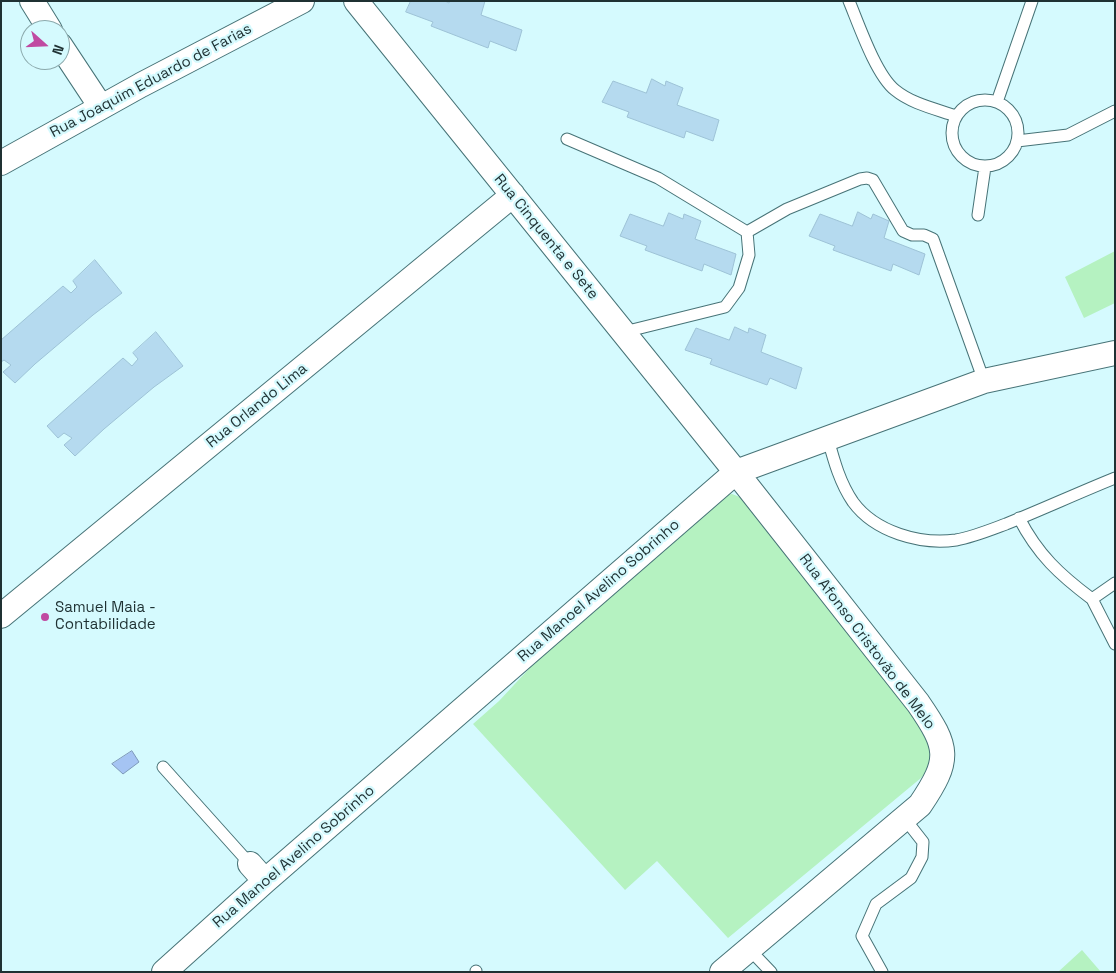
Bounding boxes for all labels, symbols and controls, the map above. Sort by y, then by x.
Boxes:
north arrow [20,20,70,70]
street label: Rua Joaquim Eduardo de Farias [47,20,255,142]
text: N [48,42,68,57]
street label: Rua Cinquenta e Sete [490,171,602,303]
street label: Rua Orlando Lima [203,360,311,452]
street label: Rua Manoel Avelino Sobrinho [515,516,683,666]
street label: Rua Afonso Cristovão de Melo [795,551,939,733]
place label: Samuel Maia - Contabilidade [55,599,156,634]
marker: Samuel Maia - Contabilidade [39,611,51,623]
street label: Rua Manoel Avelino Sobrinho [210,782,378,932]

